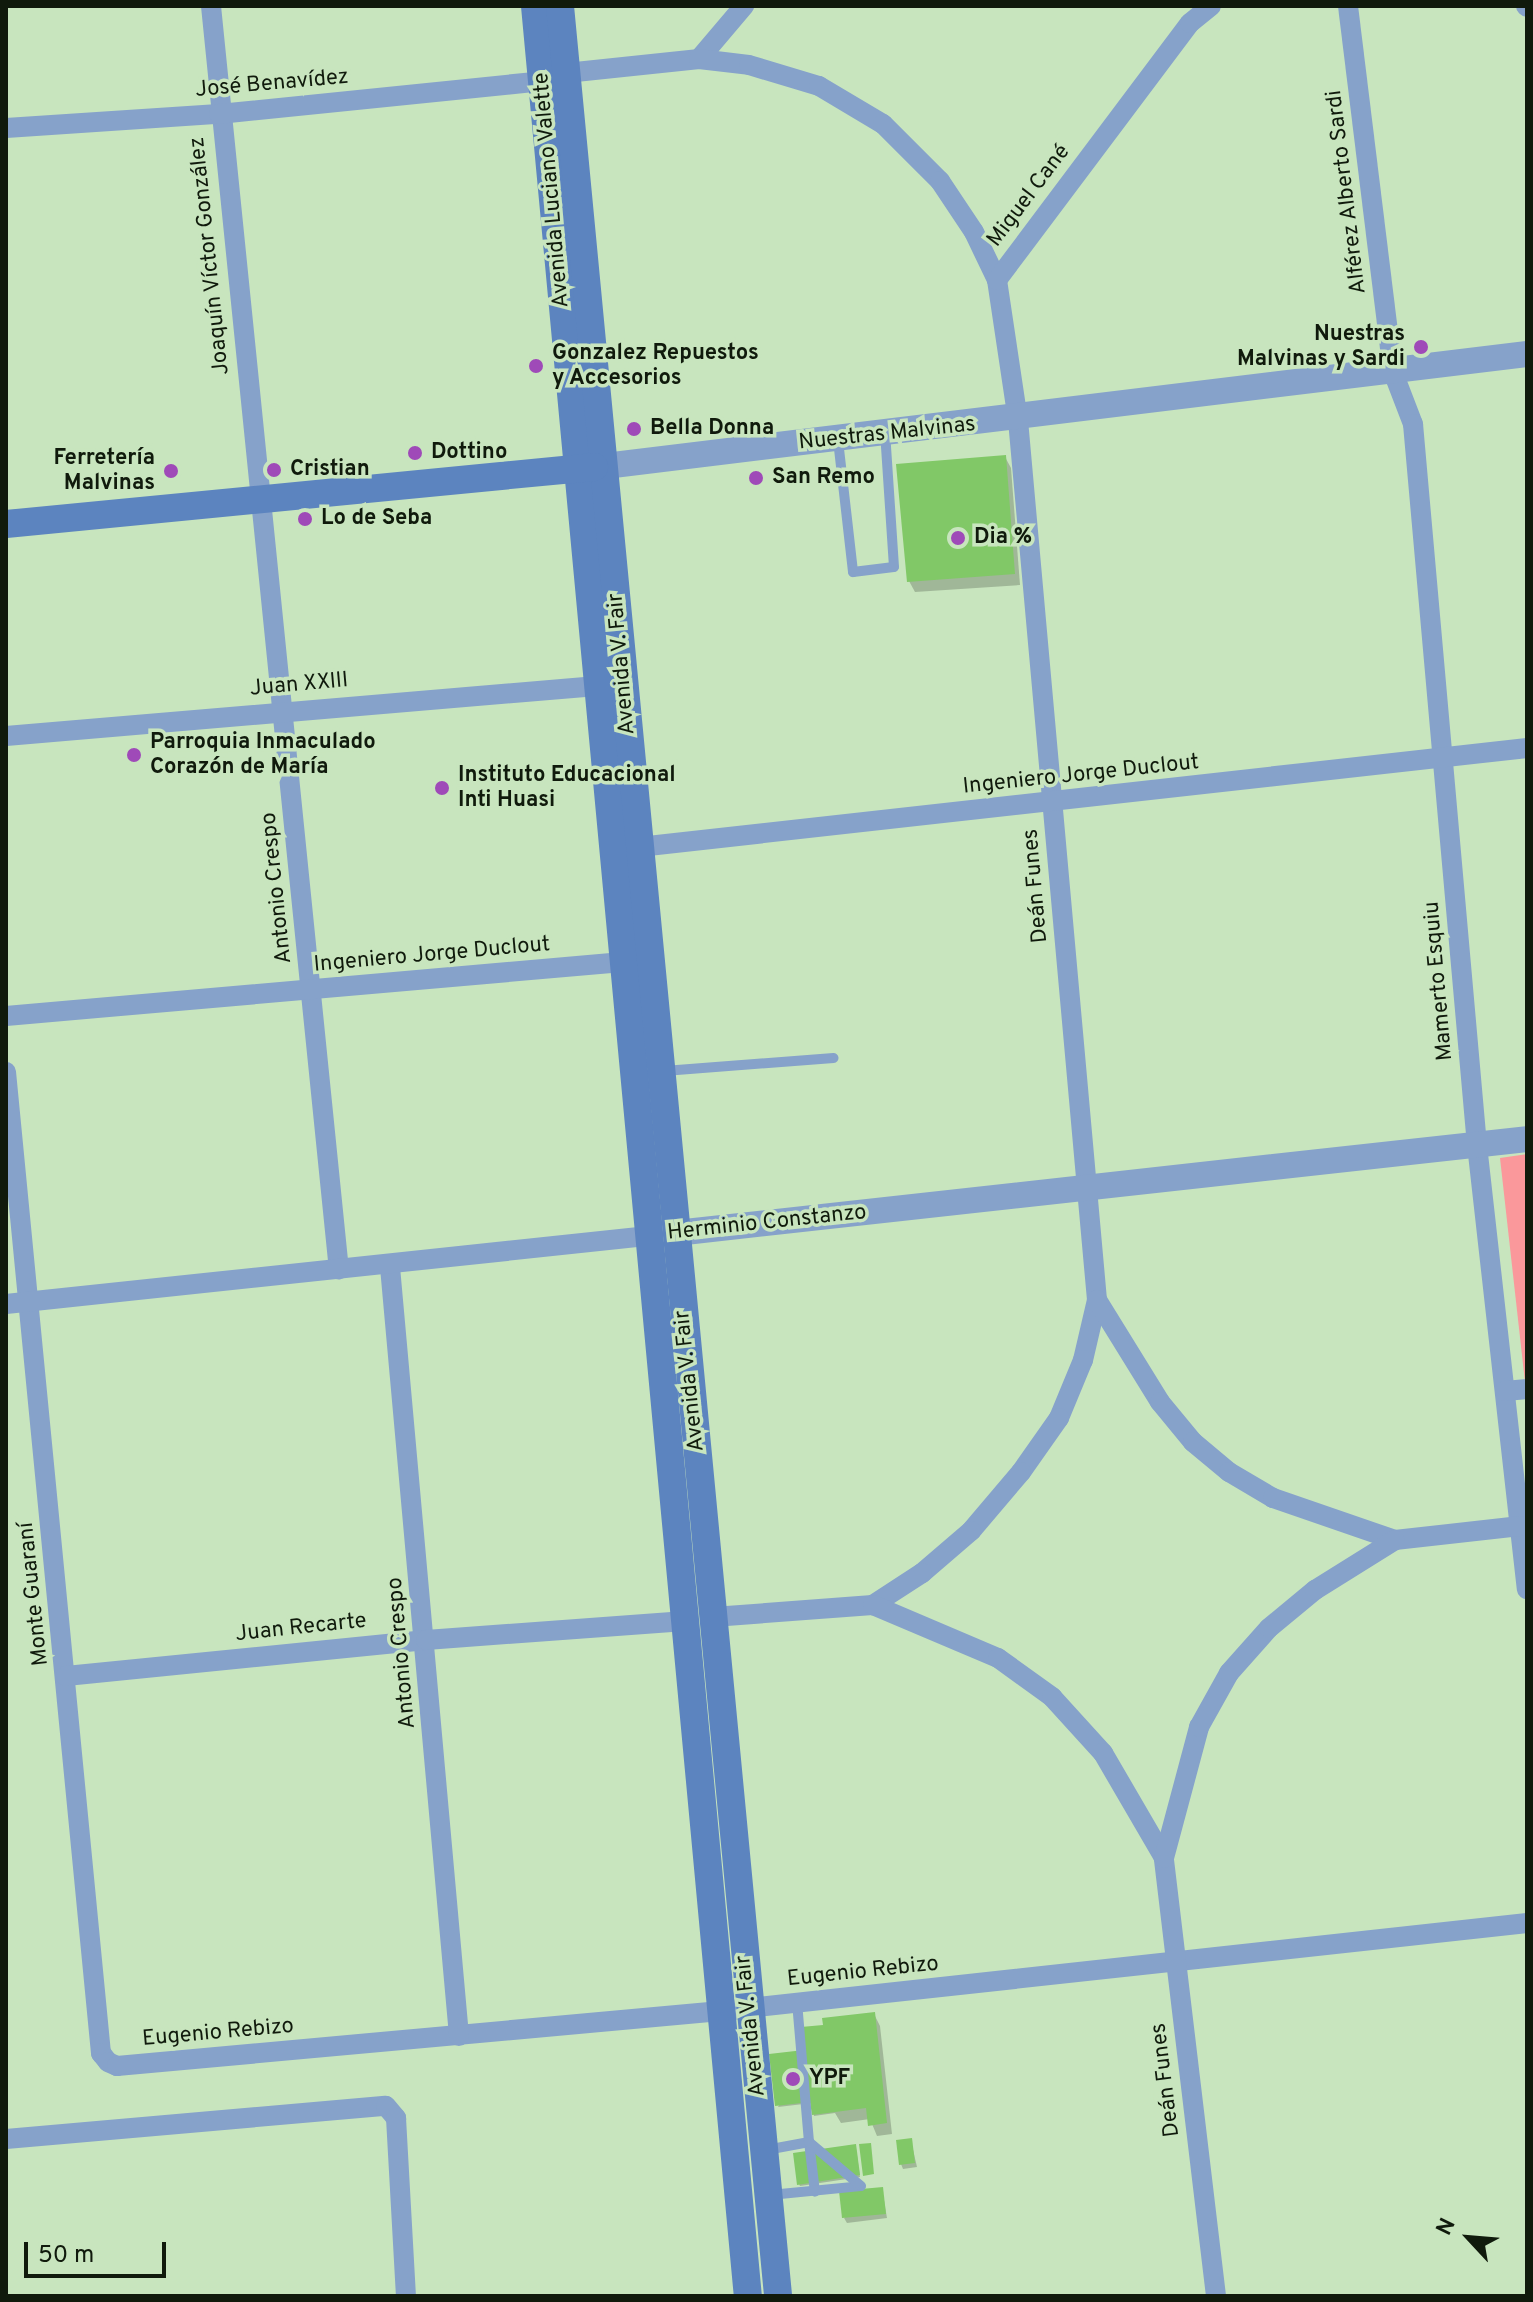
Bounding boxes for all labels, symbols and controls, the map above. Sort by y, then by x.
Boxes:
street label: José Benavídez [194,64,350,104]
street label: Avenida Luciano Valette [529,71,575,309]
street label: Alférez Alberto Sardi [1321,88,1373,296]
street label: Joaquín Víctor González [184,135,236,377]
street label: Miguel Cané [982,140,1076,252]
place label: Nuestras Malvinas y Sardi [1237,321,1405,372]
marker: Nuestras Malvinas y Sardi [1412,338,1430,356]
place label: Gonzalez Repuestos y Accesorios [552,340,759,392]
marker: Gonzalez Repuestos y Accesorios [527,357,545,375]
street label: Nuestras Malvinas [797,412,977,456]
place label: Bella Donna [650,416,774,442]
marker: Bella Donna [625,420,643,438]
place label: Dottino [431,440,507,466]
marker: Dottino [406,444,424,462]
place label: Ferretería Malvinas [54,445,155,496]
place label: Cristian [290,457,370,483]
marker: Cristian [265,461,283,479]
marker: Ferretería Malvinas [162,462,180,480]
place label: San Remo [772,465,875,491]
marker: San Remo [747,469,765,487]
place label: Lo de Seba [321,506,432,532]
marker: Lo de Seba [296,510,314,528]
place label: Dia % [974,525,1032,551]
marker: Dia % [949,529,967,547]
street label: Avenida V. Fair [603,592,641,736]
street label: Juan XXIII [249,668,349,702]
place label: Parroquia Inmaculado Corazón de María [150,729,376,780]
marker: Parroquia Inmaculado Corazón de María [125,746,143,764]
street label: Ingeniero Jorge Duclout [962,749,1200,801]
place label: Instituto Educacional Inti Huasi [458,762,676,814]
marker: Instituto Educacional Inti Huasi [433,779,451,797]
street label: Antonio Crespo [256,811,298,965]
street label: Deán Funes [1018,828,1054,944]
street label: Mamerto Esquiu [1419,900,1459,1062]
street label: Ingeniero Jorge Duclout [313,932,551,978]
street label: Herminio Constanzo [666,1199,868,1247]
street label: Avenida V. Fair [669,1309,711,1453]
street label: Monte Guaraní [13,1521,55,1667]
street label: Antonio Crespo [382,1576,422,1730]
street label: Juan Recarte [234,1608,368,1648]
street label: Eugenio Rebizo [786,1951,940,1993]
street label: Avenida V. Fair [730,1954,772,2098]
street label: Eugenio Rebizo [141,2013,295,2053]
street label: Deán Funes [1146,2022,1186,2138]
place label: YPF [809,2066,850,2092]
marker: YPF [784,2070,802,2088]
north arrow [1429,2198,1509,2278]
text: N [1431,2214,1463,2240]
scale bar [28,2226,170,2276]
text: 50 m [38,2241,94,2271]

